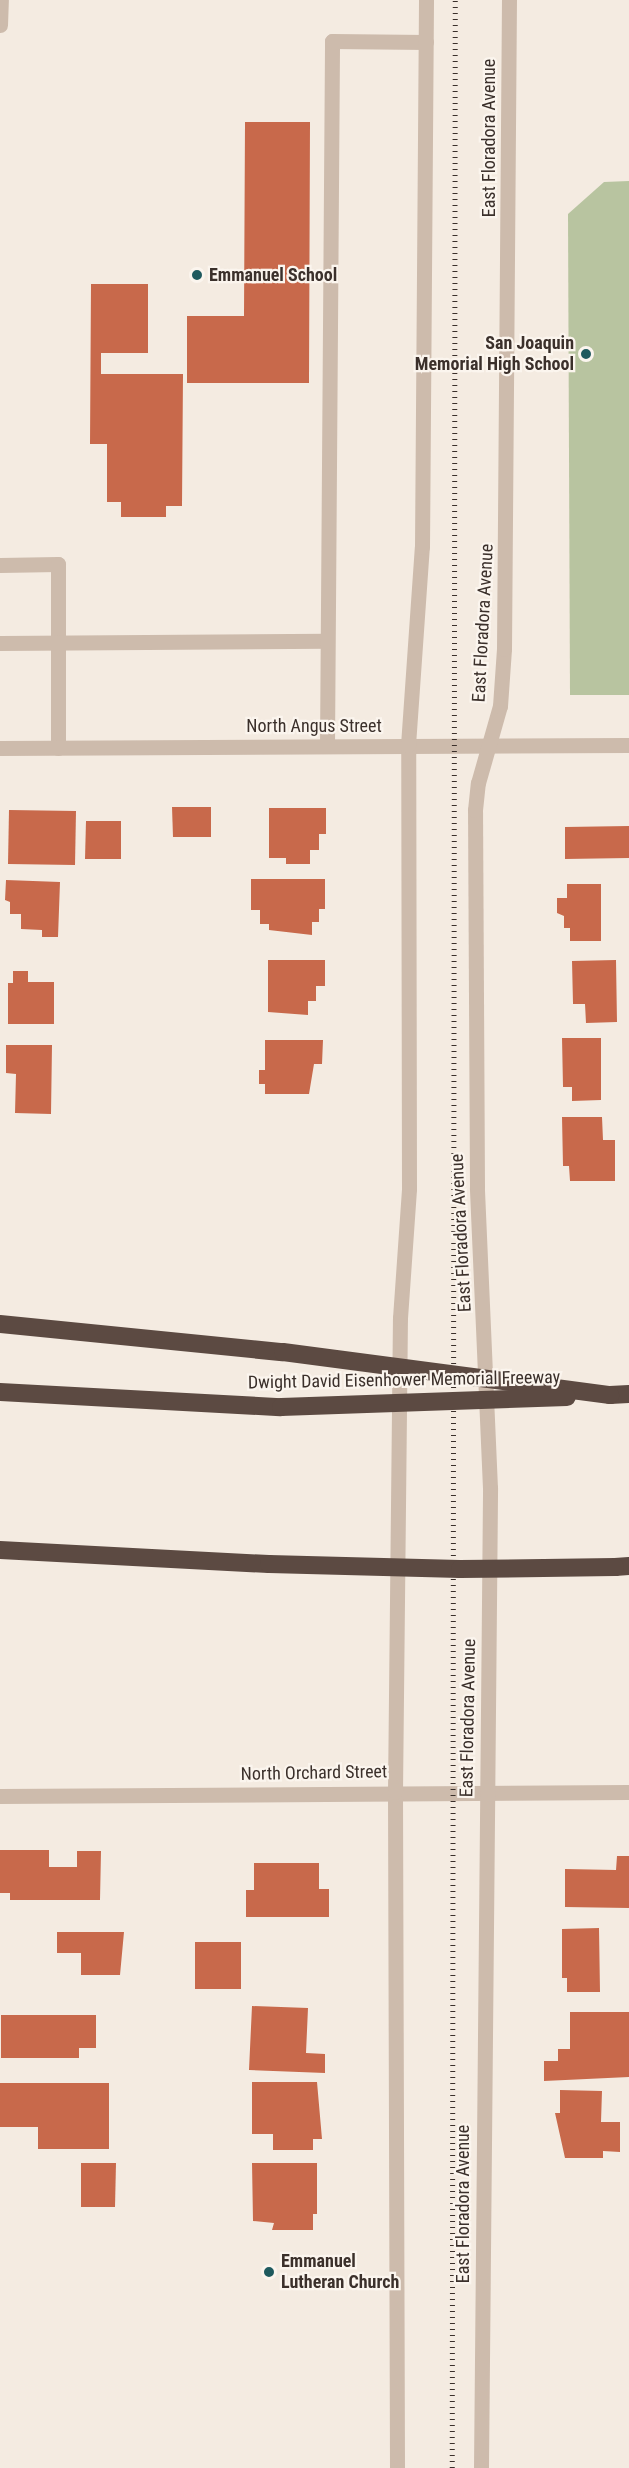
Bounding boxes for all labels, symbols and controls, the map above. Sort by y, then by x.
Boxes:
street label: East Floradora Avenue [478,59,500,217]
place label: Emmanuel School [209,264,337,286]
marker: Emmanuel School [190,268,204,282]
place label: San Joaquin Memorial High School [415,333,574,376]
marker: San Joaquin Memorial High School [579,347,593,361]
street label: East Floradora Avenue [468,543,498,703]
street label: North Angus Street [246,715,382,737]
street label: East Floradora Avenue [446,1153,476,1313]
street label: Dwight David Eisenhower Memorial Freeway [248,1366,560,1394]
street label: East Floradora Avenue [456,1639,480,1797]
street label: North Orchard Street [241,1761,387,1785]
street label: East Floradora Avenue [452,2125,474,2283]
place label: Emmanuel Lutheran Church [281,2251,399,2294]
marker: Emmanuel Lutheran Church [262,2265,276,2279]

